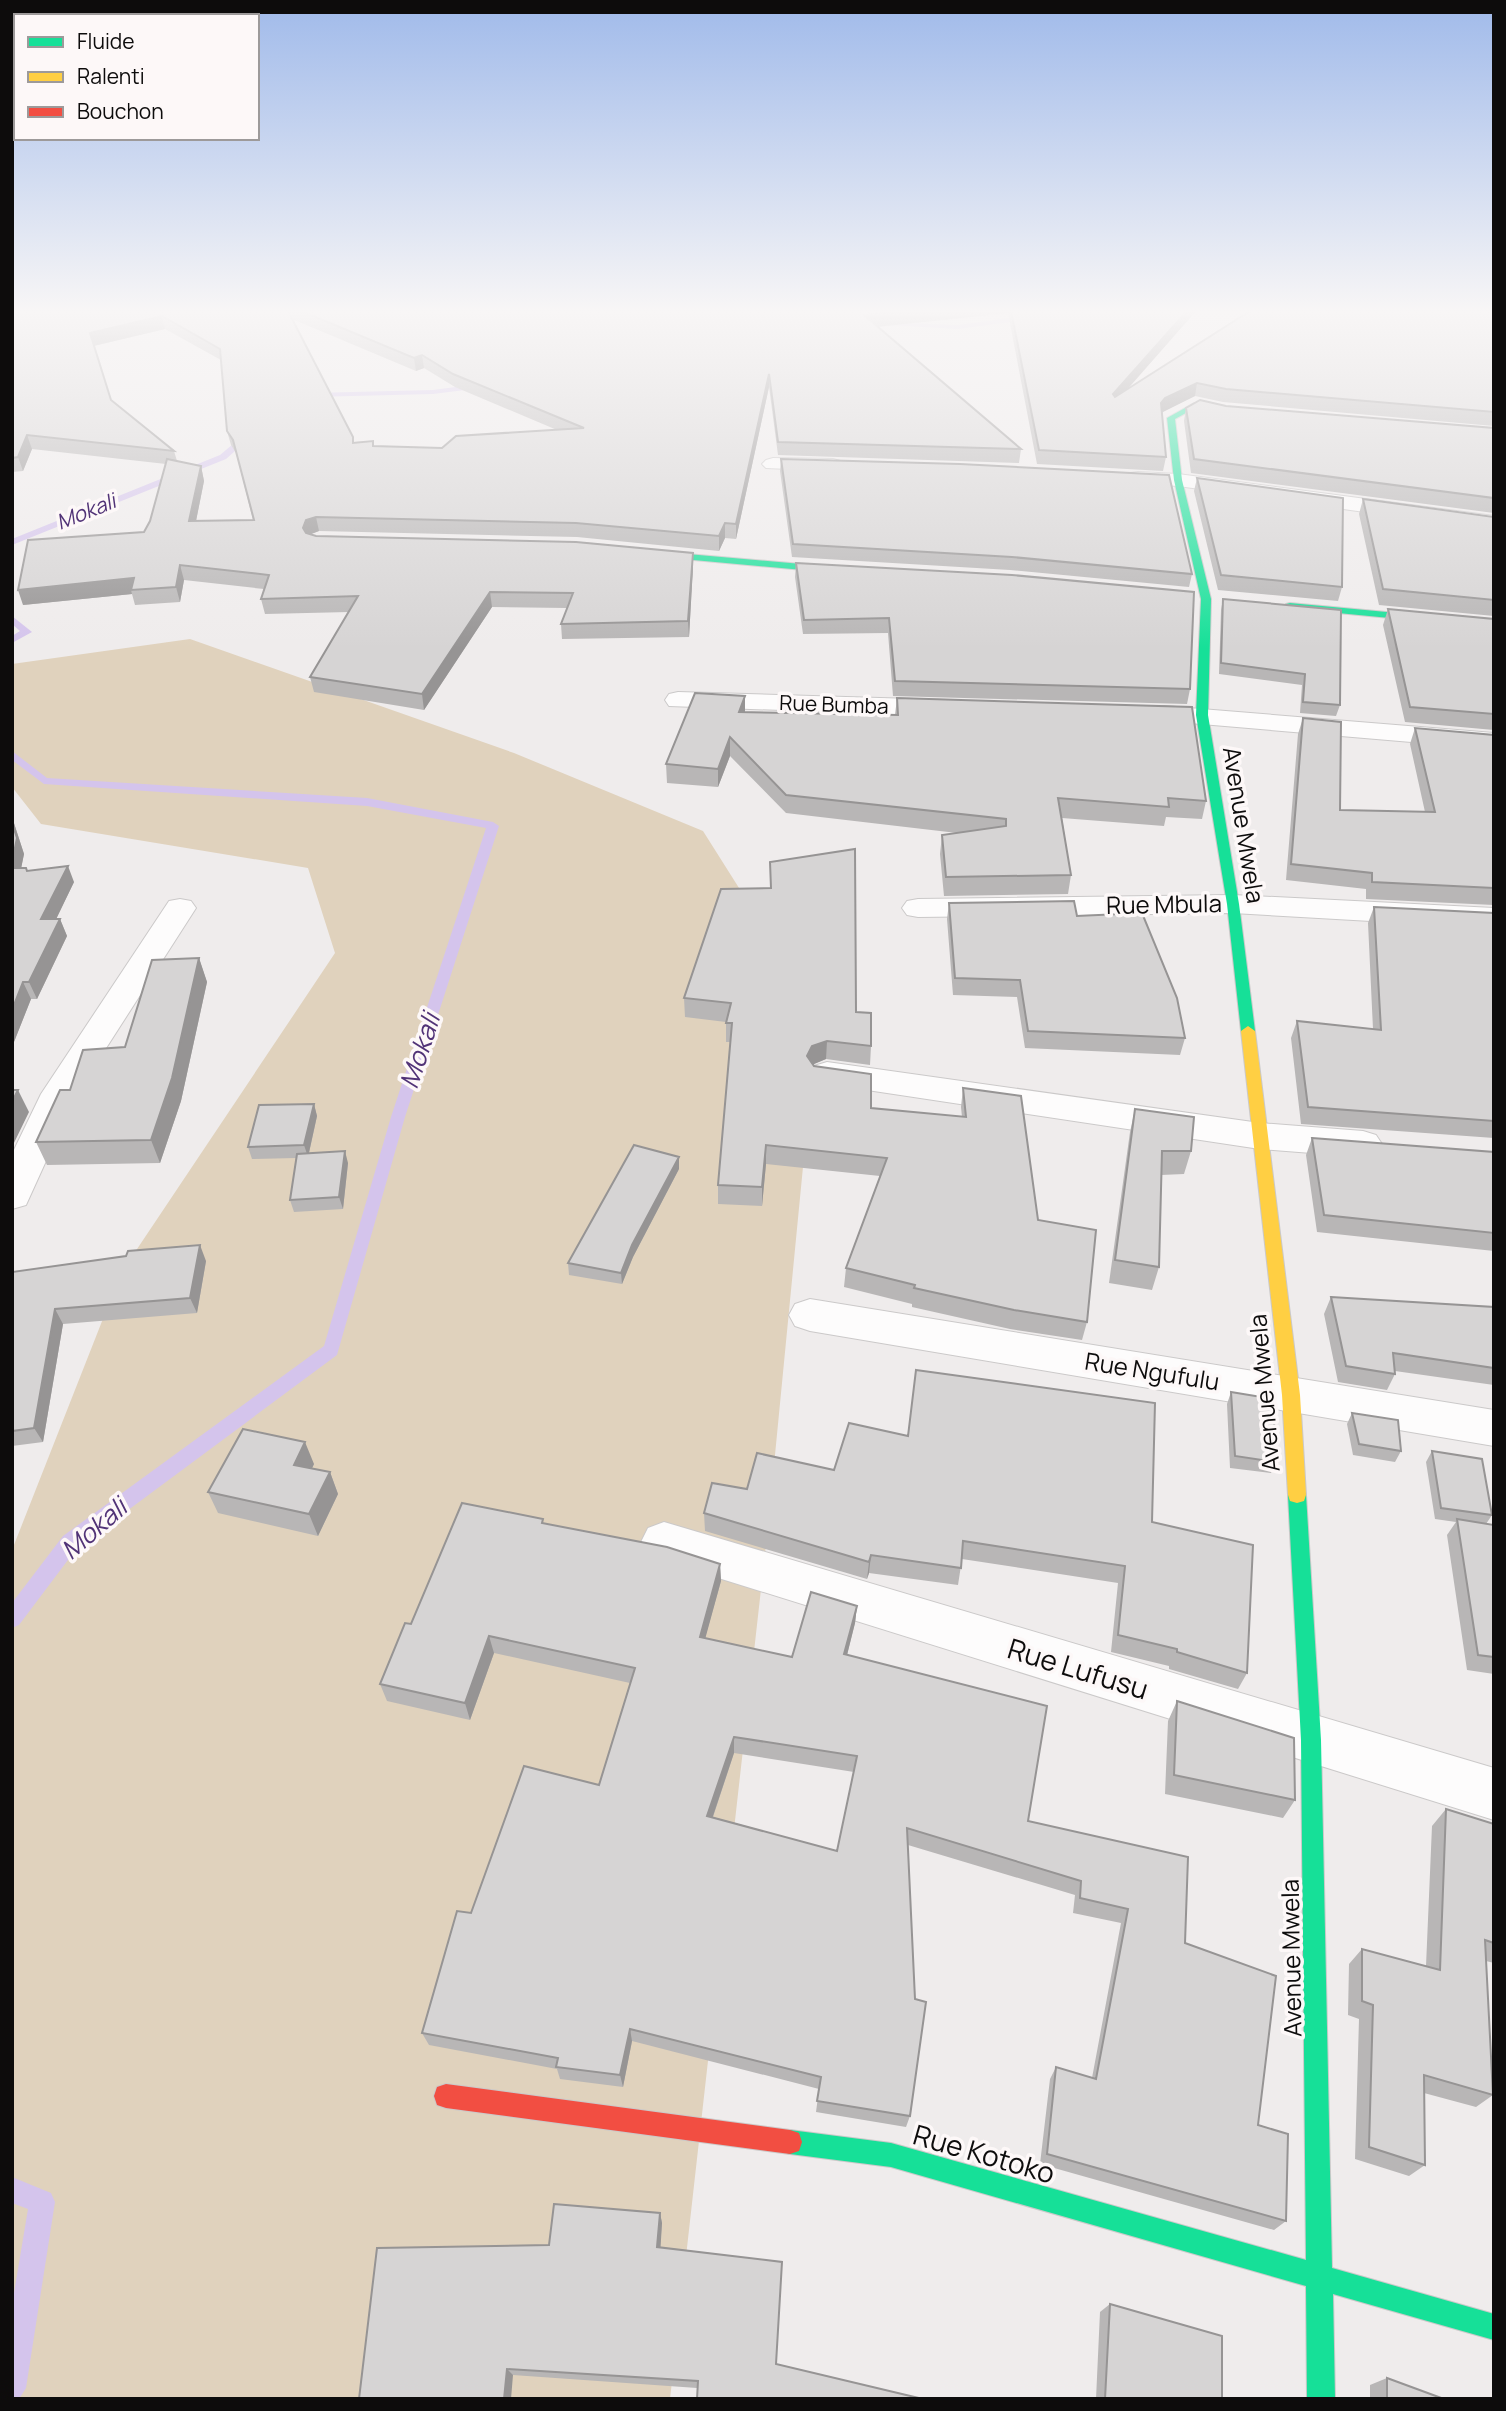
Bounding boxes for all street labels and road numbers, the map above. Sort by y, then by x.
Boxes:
street label: Rue Bumba [779,688,889,720]
street label: Avenue Mwela [1216,744,1273,905]
street label: Rue Mbula [1106,886,1222,921]
street label: Avenue Mwela [1240,1313,1287,1473]
street label: Rue Ngufulu [1083,1344,1222,1397]
street label: Rue Lufusu [1003,1629,1153,1707]
street label: Avenue Mwela [1273,1879,1308,2037]
street label: Rue Kotoko [909,2115,1060,2191]

